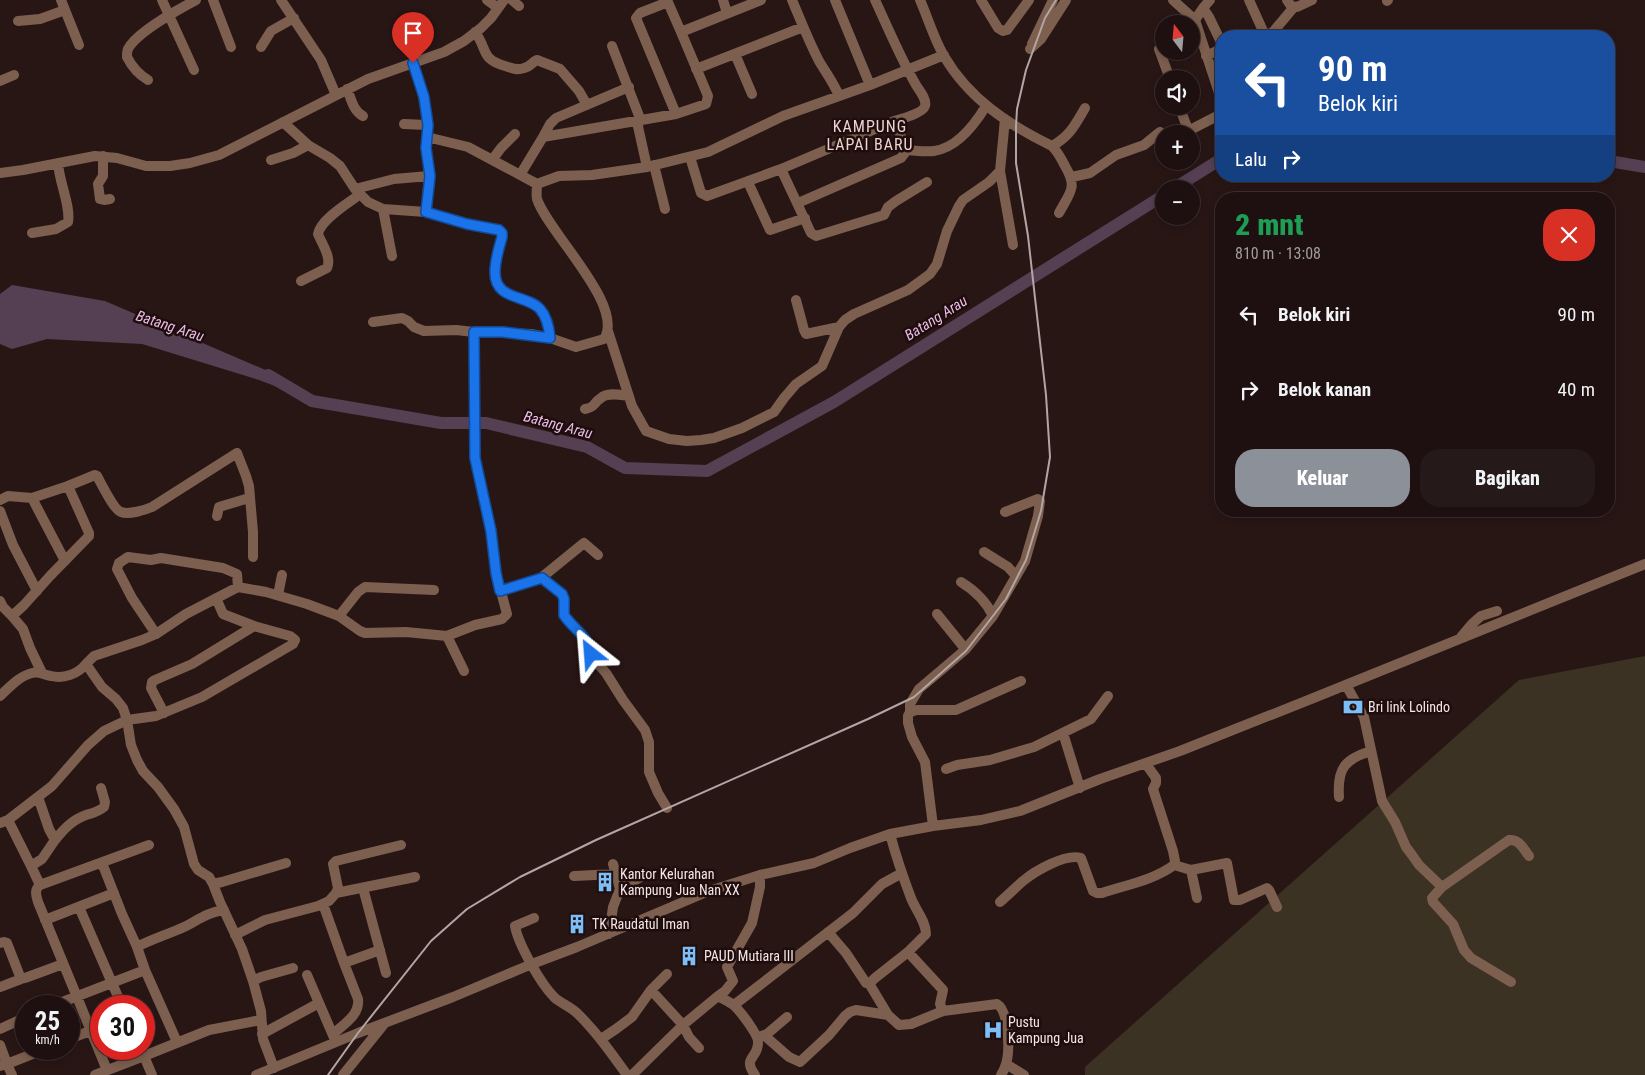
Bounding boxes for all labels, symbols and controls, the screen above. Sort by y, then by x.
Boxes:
pin [392,12,434,63]
north arrow [1155,15,1200,60]
map controls [1155,15,1200,225]
icon: arrive [399,19,427,47]
text: 90 m [1318,49,1387,90]
icon: left [1235,50,1300,115]
button: sound [1155,70,1200,115]
text: Belok kiri [1318,91,1398,116]
district label: KAMPUNG LAPAI BARU [826,117,914,154]
button: + [1155,125,1200,170]
icon: right [1277,145,1305,173]
text: Lalu [1235,148,1267,171]
button: − [1155,180,1200,225]
text: 2 mnt [1235,207,1303,242]
button: close [1543,209,1595,261]
text: 810 m · 13:08 [1235,244,1321,263]
water label: Batang Arau [901,292,971,344]
icon: left [1235,301,1263,329]
text: Belok kiri [1278,303,1350,326]
text: 90 m [1558,303,1595,326]
water label: Batang Arau [134,307,206,345]
icon: right [1235,376,1263,404]
text: Belok kanan [1278,378,1371,401]
text: 40 m [1558,378,1595,401]
water label: Batang Arau [522,407,594,443]
button: Keluar [1235,449,1410,507]
button: Bagikan [1420,449,1595,507]
position arrow [564,627,616,679]
bank icon: Bri link Lolindo [1342,696,1364,718]
place label: Bri link Lolindo [1368,699,1450,715]
place label: Kantor Kelurahan Kampung Jua Nan XX [620,866,740,898]
building icon: Kantor Kelurahan Kampung Jua Nan XX [594,871,616,893]
building icon: TK Raudatul Iman [566,913,588,935]
place label: TK Raudatul Iman [592,916,690,932]
building icon: PAUD Mutiara III [678,945,700,967]
place label: PAUD Mutiara III [704,948,794,964]
speed limit sign: 30 [90,995,155,1060]
text: 25 [35,1007,60,1036]
place label: Pustu Kampung Jua [1008,1014,1084,1046]
hospital icon: Pustu Kampung Jua [982,1019,1004,1041]
text: km/h [35,1033,60,1047]

